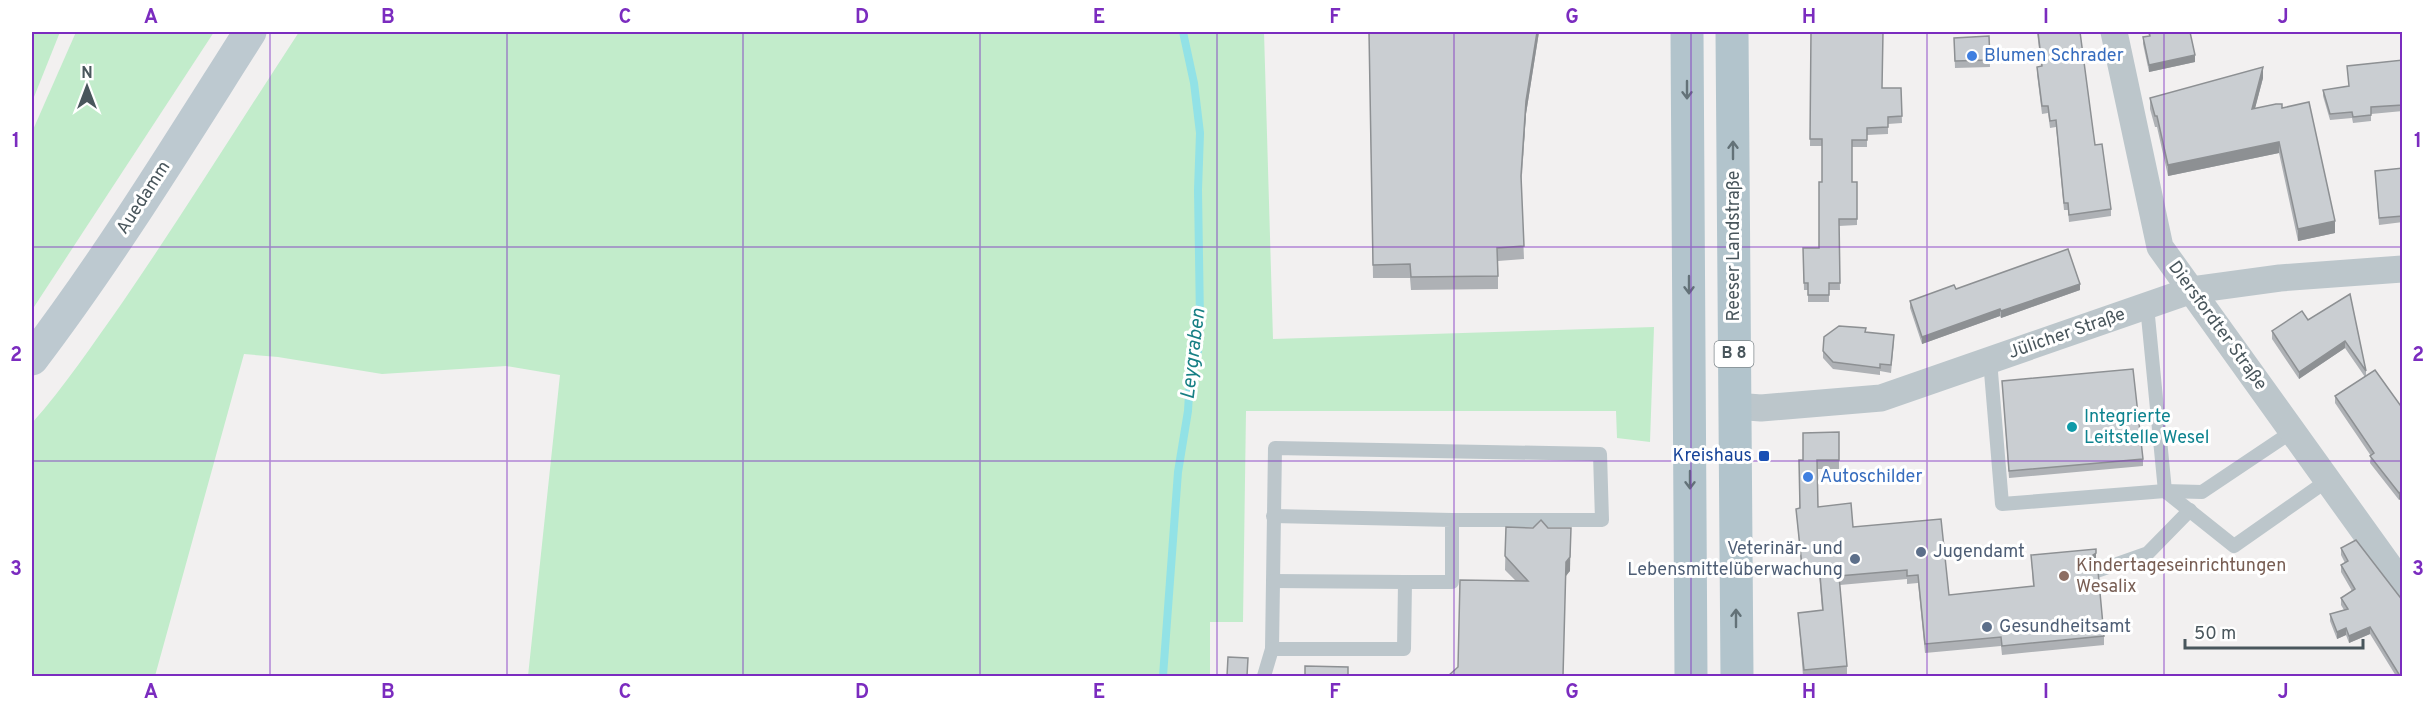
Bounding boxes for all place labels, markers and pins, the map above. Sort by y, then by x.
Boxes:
place label: Blumen Schrader [1984,45,2124,68]
marker: Blumen Schrader [1965,49,1979,63]
place label: Integrierte Leitstelle Wesel [2084,406,2209,450]
marker: Integrierte Leitstelle Wesel [2065,420,2079,434]
place label: Kreishaus [1673,445,1752,468]
marker: Kreishaus [1757,449,1771,463]
place label: Autoschilder [1820,466,1922,489]
marker: Autoschilder [1801,470,1815,484]
place label: Veterinär- und Lebensmittelüberwachung [1627,538,1843,582]
place label: Jugendamt [1933,541,2025,564]
marker: Jugendamt [1914,545,1928,559]
marker: Veterinär- und Lebensmittelüberwachung [1848,552,1862,566]
place label: Kindertageseinrichtungen Wesalix [2076,555,2286,599]
marker: Kindertageseinrichtungen Wesalix [2057,569,2071,583]
place label: Gesundheitsamt [1999,616,2131,639]
marker: Gesundheitsamt [1980,620,1994,634]

